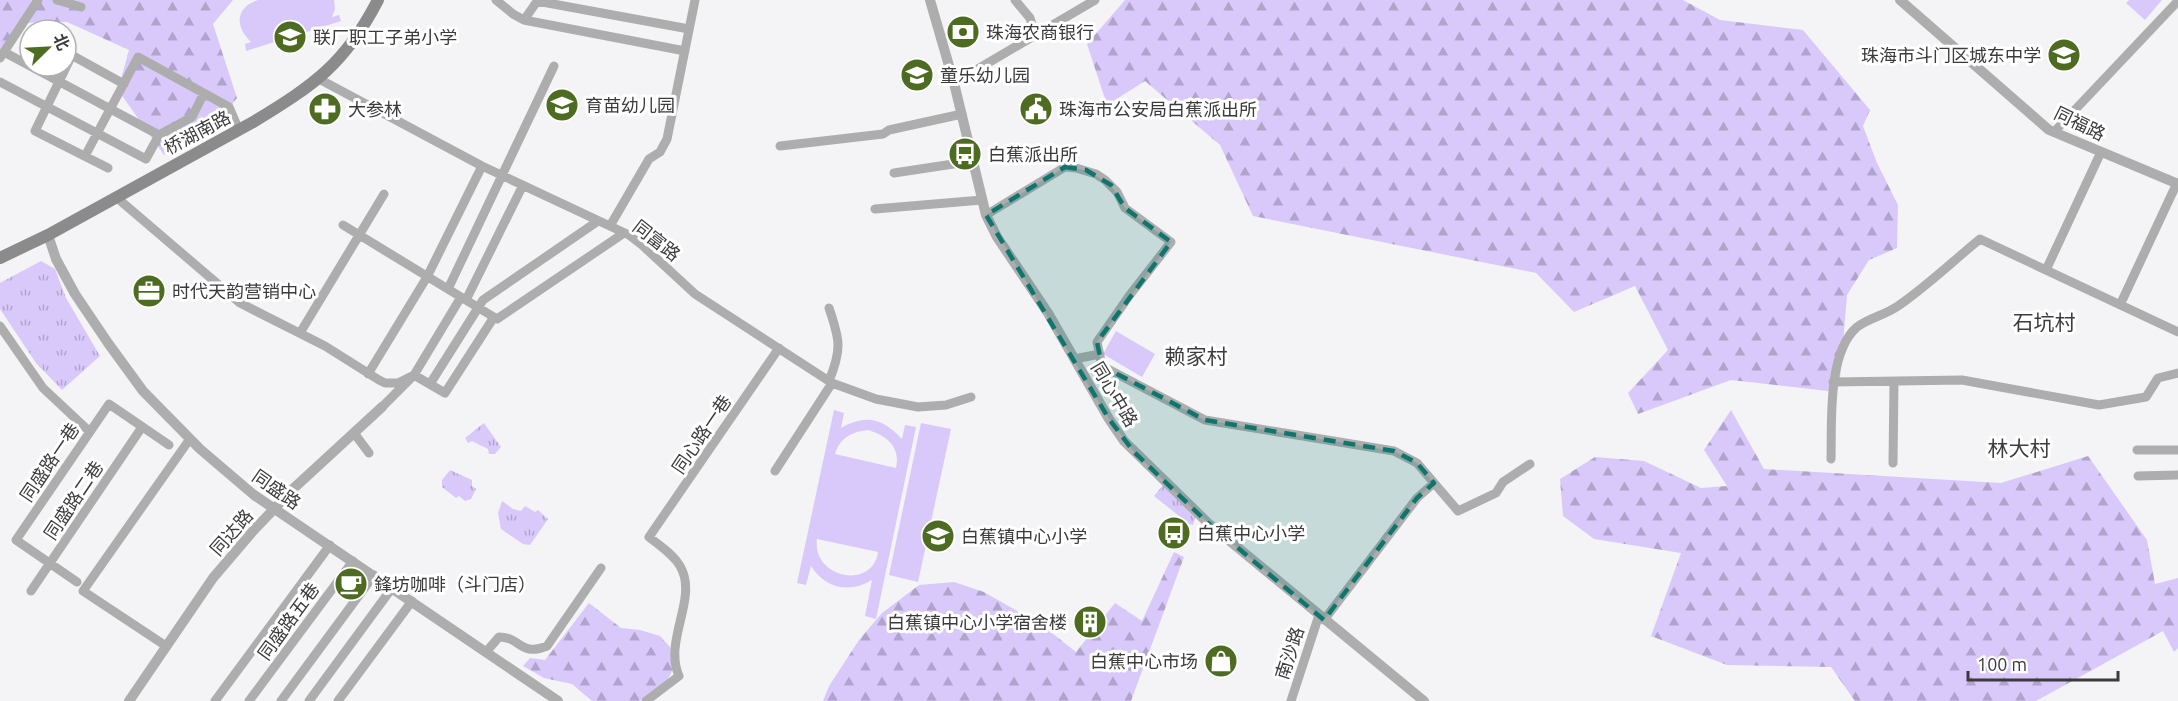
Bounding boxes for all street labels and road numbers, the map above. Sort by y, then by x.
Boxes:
street label: 同福路 [2051,102,2109,144]
street label: 桥湖南路 [161,106,233,158]
street label: 同富路 [630,215,684,265]
street label: 同心中路 [1088,358,1142,430]
street label: 同心路一巷 [668,391,734,477]
street label: 同盛路一巷 [16,419,82,505]
street label: 同盛路二巷 [40,457,106,543]
street label: 同盛路 [249,465,305,513]
street label: 同达路 [206,505,256,559]
street label: 同盛路五巷 [253,579,323,663]
street label: 南沙路 [1271,624,1307,682]

